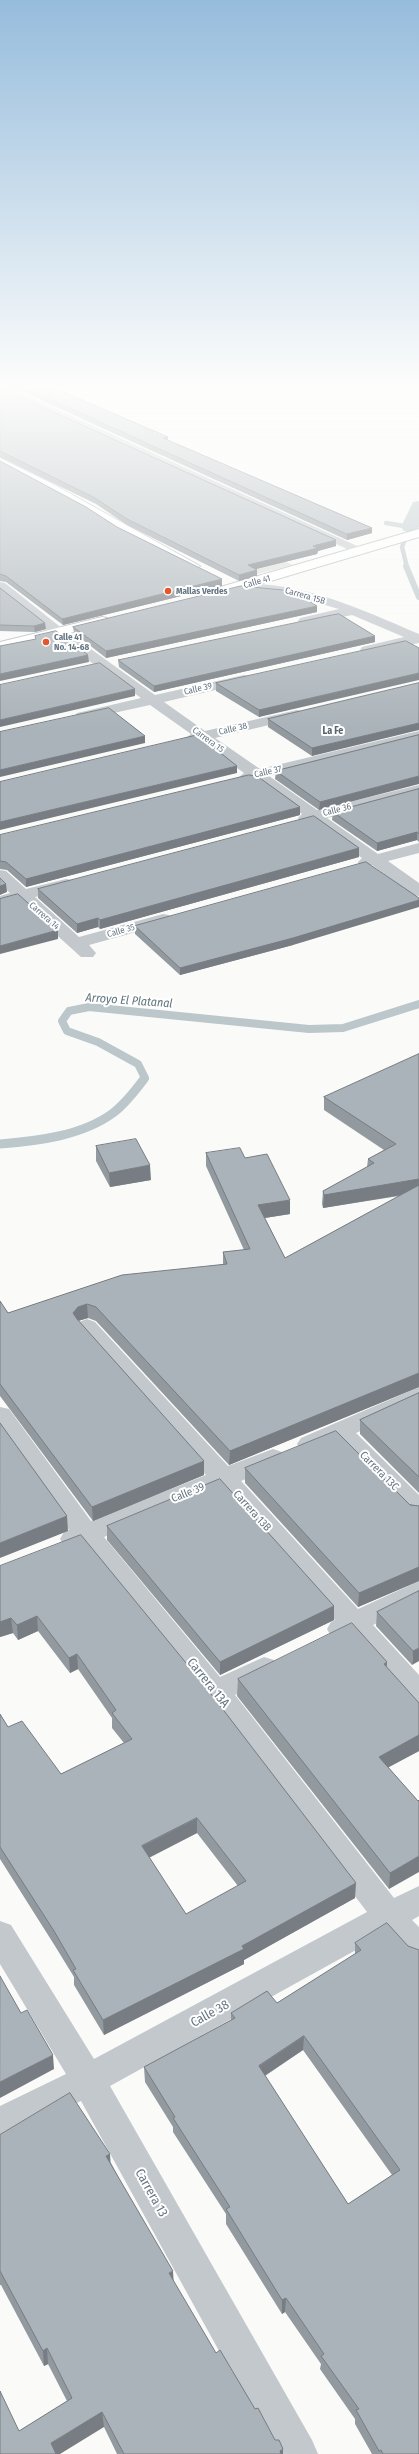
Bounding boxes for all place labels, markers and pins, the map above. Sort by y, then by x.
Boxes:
marker: Mallas Verdes [163,586,173,596]
place label: Mallas Verdes [176,586,227,596]
place label: Calle 41 No. 14-68 [54,632,89,653]
marker: Calle 41 No. 14-68 [41,637,51,647]

